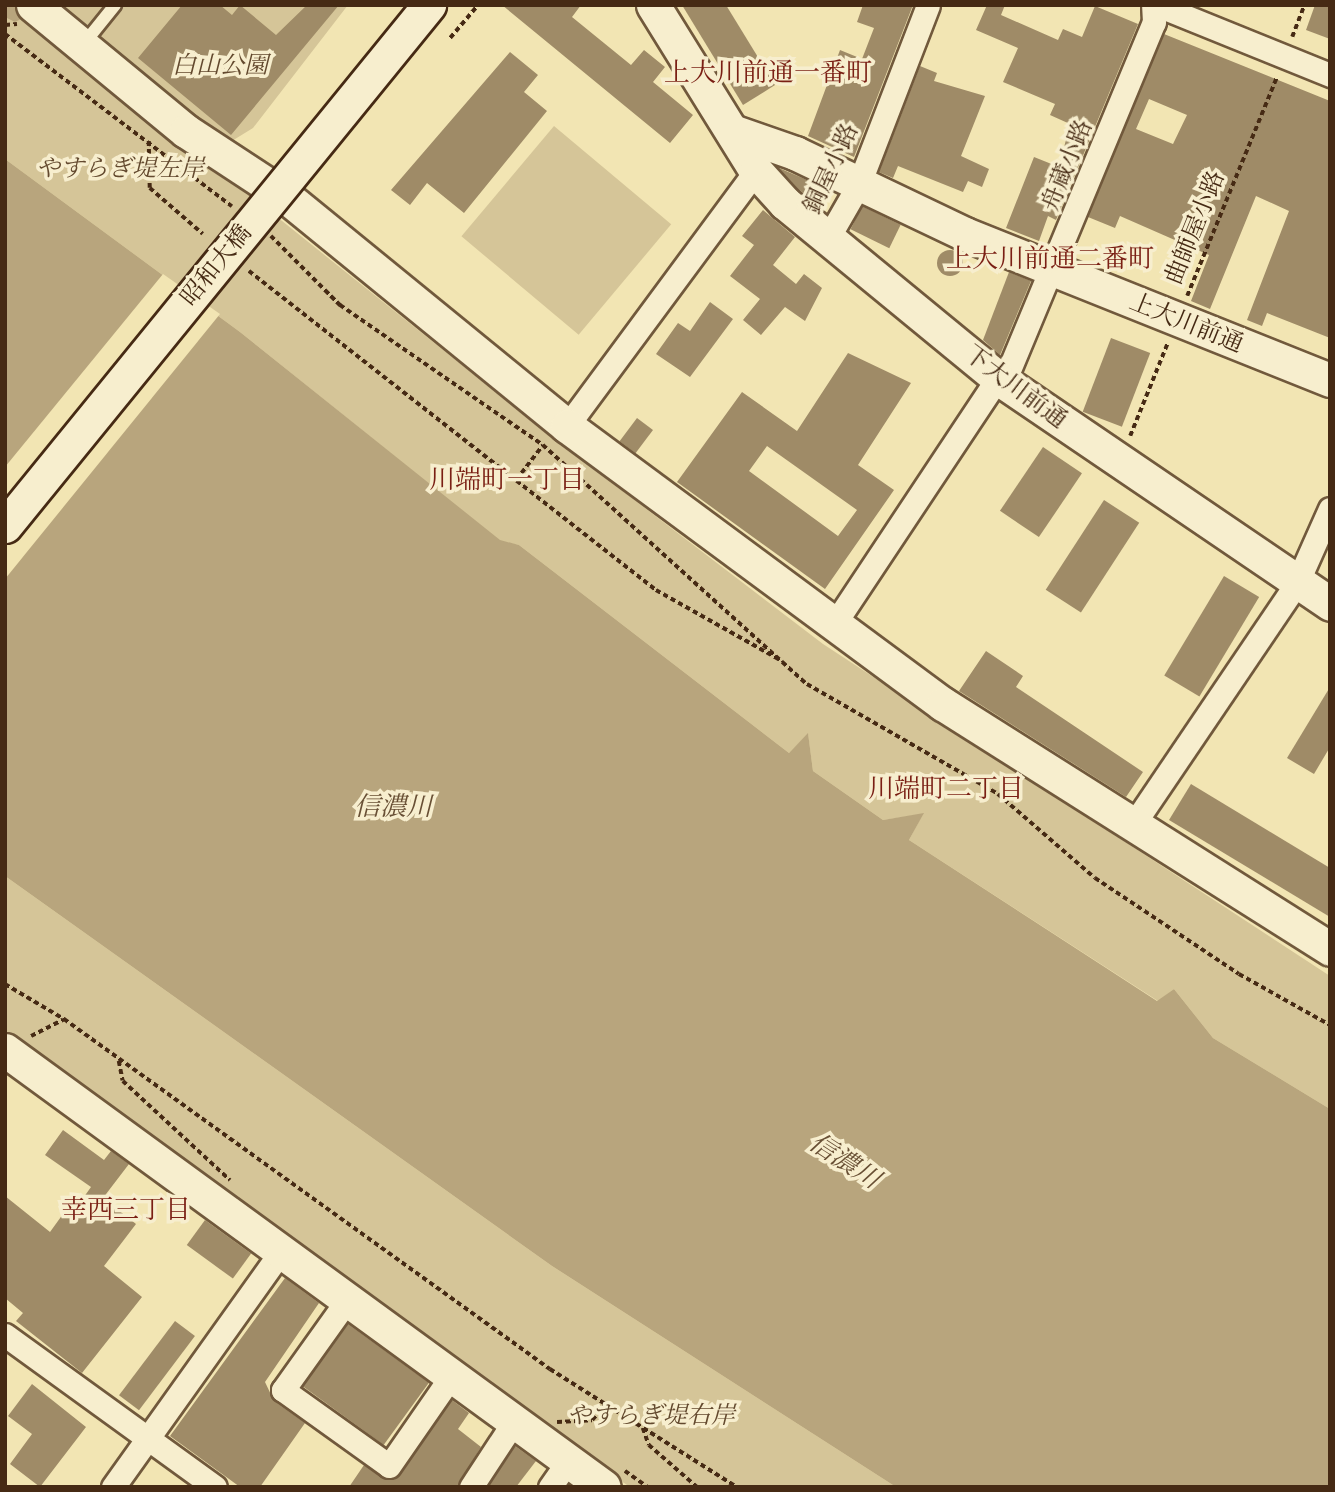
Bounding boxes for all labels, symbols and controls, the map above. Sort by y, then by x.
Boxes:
park label: 白山公園 [172,53,268,81]
district label: 上大川前通一番町 [664,58,872,90]
street label: 舟蔵小路 [1037,116,1099,216]
street label: 銅屋小路 [799,119,865,219]
park label: やすらぎ堤左岸 [36,156,204,184]
street label: 曲師屋小路 [1160,167,1232,289]
street label: 昭和大橋 [176,220,258,312]
district label: 上大川前通二番町 [946,244,1154,276]
street label: 上大川前通 [1125,288,1247,360]
street label: 下大川前通 [958,340,1072,436]
district label: 川端町一丁目 [429,465,585,497]
district label: 川端町二丁目 [868,774,1024,806]
water label: 信濃川 [354,792,432,824]
water label: 信濃川 [803,1128,885,1196]
district label: 幸西三丁目 [61,1195,191,1227]
park label: やすらぎ堤右岸 [567,1403,735,1431]

